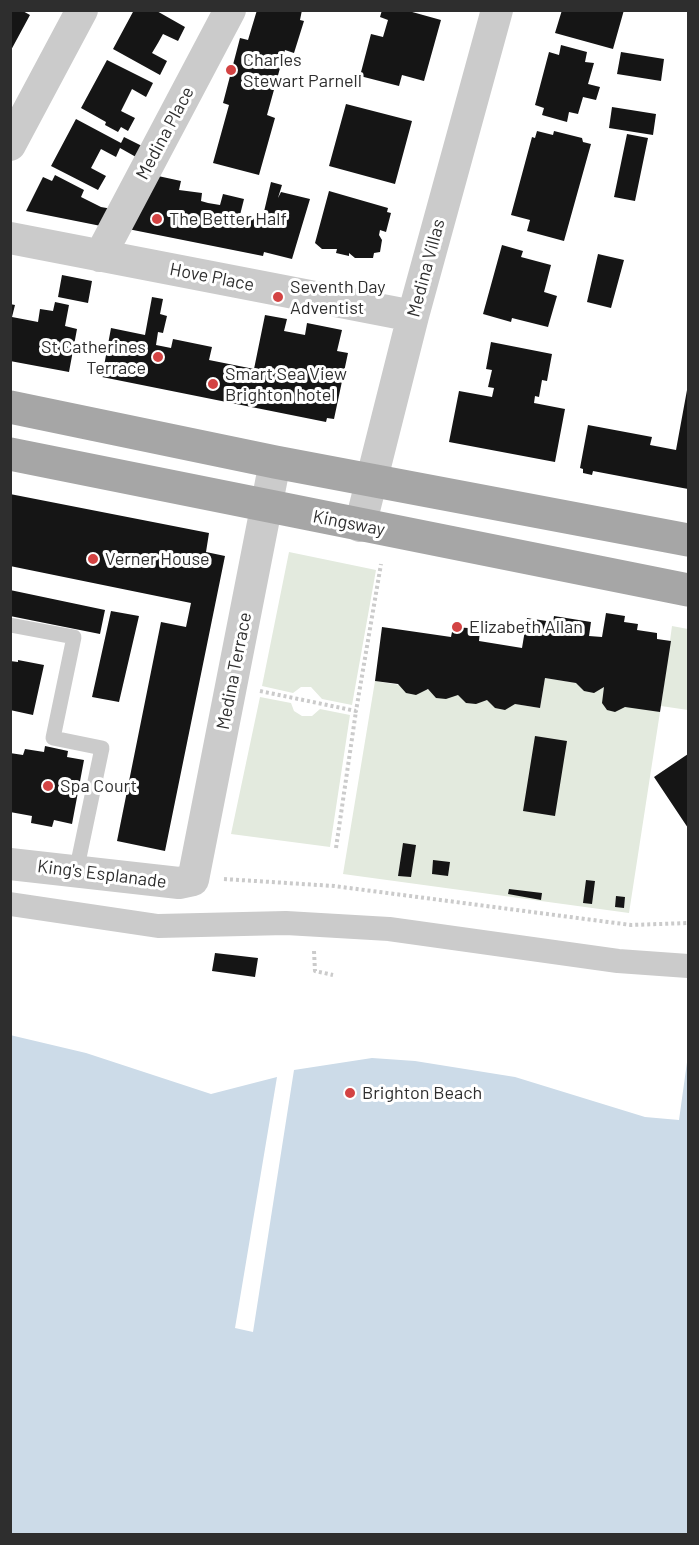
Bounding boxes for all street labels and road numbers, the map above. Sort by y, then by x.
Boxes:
street label: Medina Place [131,83,199,183]
street label: Medina Villas [403,217,449,319]
street label: Hove Place [168,258,256,296]
street label: Kingsway [311,505,387,541]
street label: Medina Terrace [212,610,256,732]
street label: King's Esplanade [36,855,168,893]

